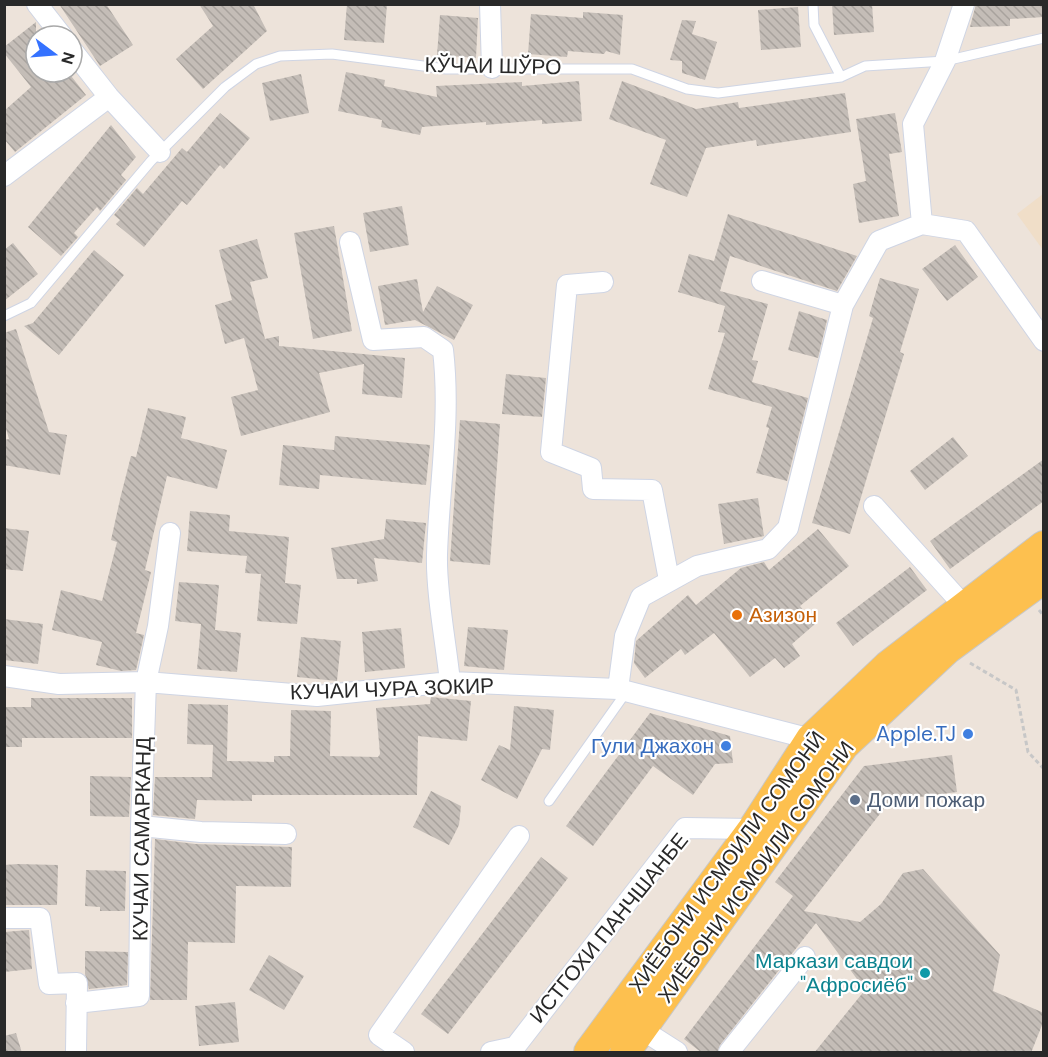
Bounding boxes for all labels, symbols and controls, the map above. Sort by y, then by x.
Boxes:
north arrow [24,24,84,84]
text: N [56,49,80,67]
street label: КЎЧАИ ШЎРО [424,51,562,81]
place label: Азизон [749,601,817,629]
marker: Азизон [730,608,744,622]
street label: КУЧАИ ЧУРА ЗОКИР [290,671,494,707]
place label: Apple.TJ [876,720,956,748]
street label: ХИЁБОНИ ИСМОИЛИ СОМОНӢ [622,725,832,999]
marker: Apple.TJ [961,727,975,741]
place label: Гули Джахон [591,732,714,760]
street label: ХИЁБОНИ ИСМОИЛИ СОМОНИ [651,735,861,1009]
street label: КУЧАИ САМАРКАНД [126,737,158,941]
marker: Гули Джахон [719,739,733,753]
place label: Доми пожар [867,786,985,814]
marker: Доми пожар [848,793,862,807]
street label: ИСТГОХИ ПАНЧШАНБЕ [524,827,694,1029]
place label: Маркази савдои "Афросиёб" [755,947,913,999]
marker: Маркази савдои "Афросиёб" [918,966,932,980]

